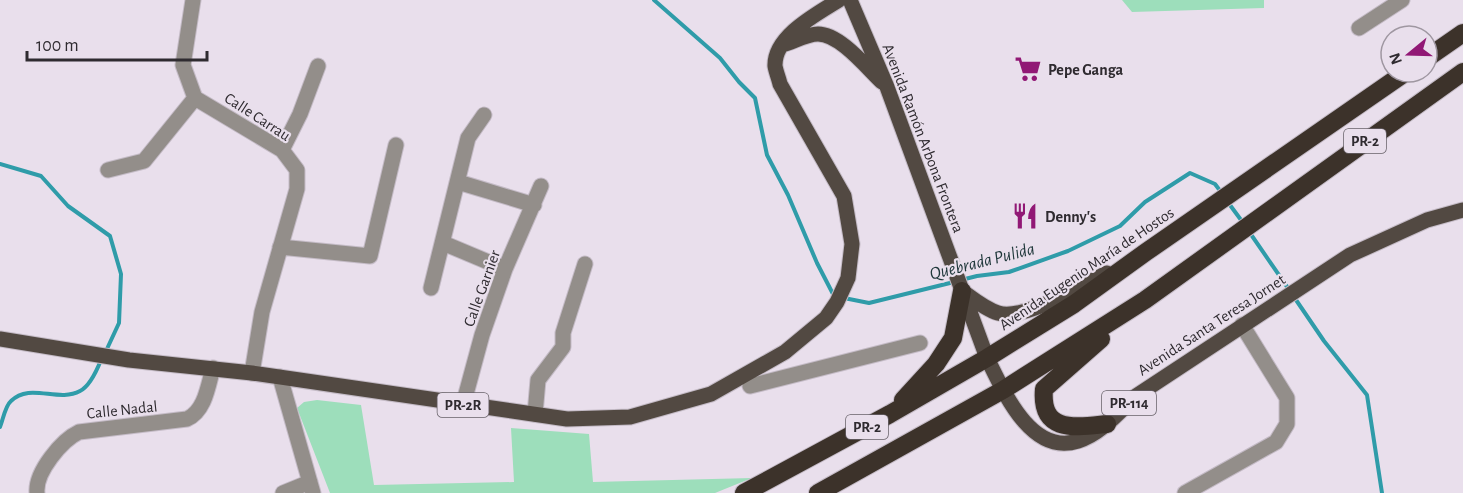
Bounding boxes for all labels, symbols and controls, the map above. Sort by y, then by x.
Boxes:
scale bar [27,24,207,62]
north arrow [1379,24,1439,84]
text: 100 m [36,37,79,55]
street label: Avenida Ramón Arbona Frontera [880,42,967,235]
text: N [1386,51,1405,66]
supermarket icon: Pepe Ganga [1013,54,1043,84]
place label: Pepe Ganga [1048,62,1123,78]
street label: Calle Carrau [222,90,293,144]
road number: PR-2 [1344,129,1386,153]
restaurant icon: Denny's [1010,201,1040,231]
street label: Avenida Eugenio María de Hostos [996,204,1177,333]
place label: Denny's [1045,209,1096,226]
water label: Quebrada Pulida [928,240,1037,284]
street label: Calle Garnier [461,247,503,329]
street label: Avenida Santa Teresa Jornet [1135,271,1288,378]
road number: PR-114 [1102,391,1156,415]
road number: PR-2R [438,393,488,417]
street label: Calle Nadal [86,398,158,422]
road number: PR-2 [846,415,888,439]

